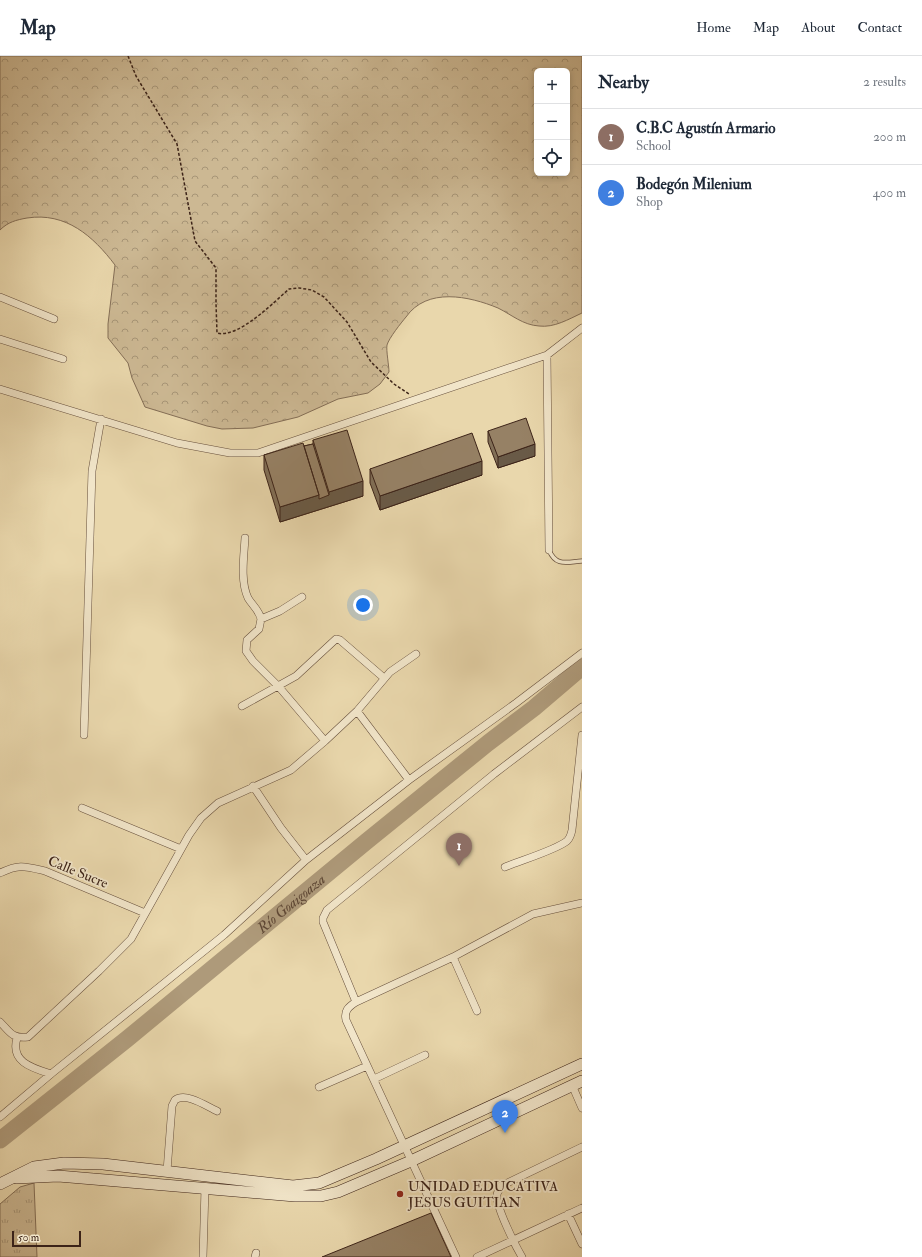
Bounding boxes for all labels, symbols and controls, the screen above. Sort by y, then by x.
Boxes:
text: Map [20,16,56,40]
text: Home [696,19,731,36]
text: Map [753,19,779,36]
text: About [801,19,835,36]
text: Contact [857,19,902,36]
map controls [534,68,570,176]
button: + [534,68,570,104]
text: Nearby [598,72,649,93]
text: 2 results [863,74,906,90]
button: − [534,104,570,140]
text: C.B.C Agustín Armario [636,119,776,138]
text: 1 [609,129,613,145]
text: 200 m [873,129,906,145]
text: School [636,138,671,154]
button: locate [534,140,570,176]
text: Bodegón Milenium [636,175,752,194]
text: 2 [608,185,614,201]
text: 400 m [873,185,906,201]
text: Shop [636,194,663,210]
your location [353,595,373,615]
pin: 1 [446,833,472,866]
street label: Calle Sucre [45,852,111,892]
water label: Río Goaigoaza [252,870,329,938]
pin: 2 [492,1100,518,1133]
place label: UNIDAD EDUCATIVA JESUS GUITIAN [407,1178,558,1211]
marker: UNIDAD EDUCATIVA JESUS GUITIAN [395,1189,405,1199]
scale bar [12,1229,81,1248]
text: 50 m [18,1231,39,1244]

